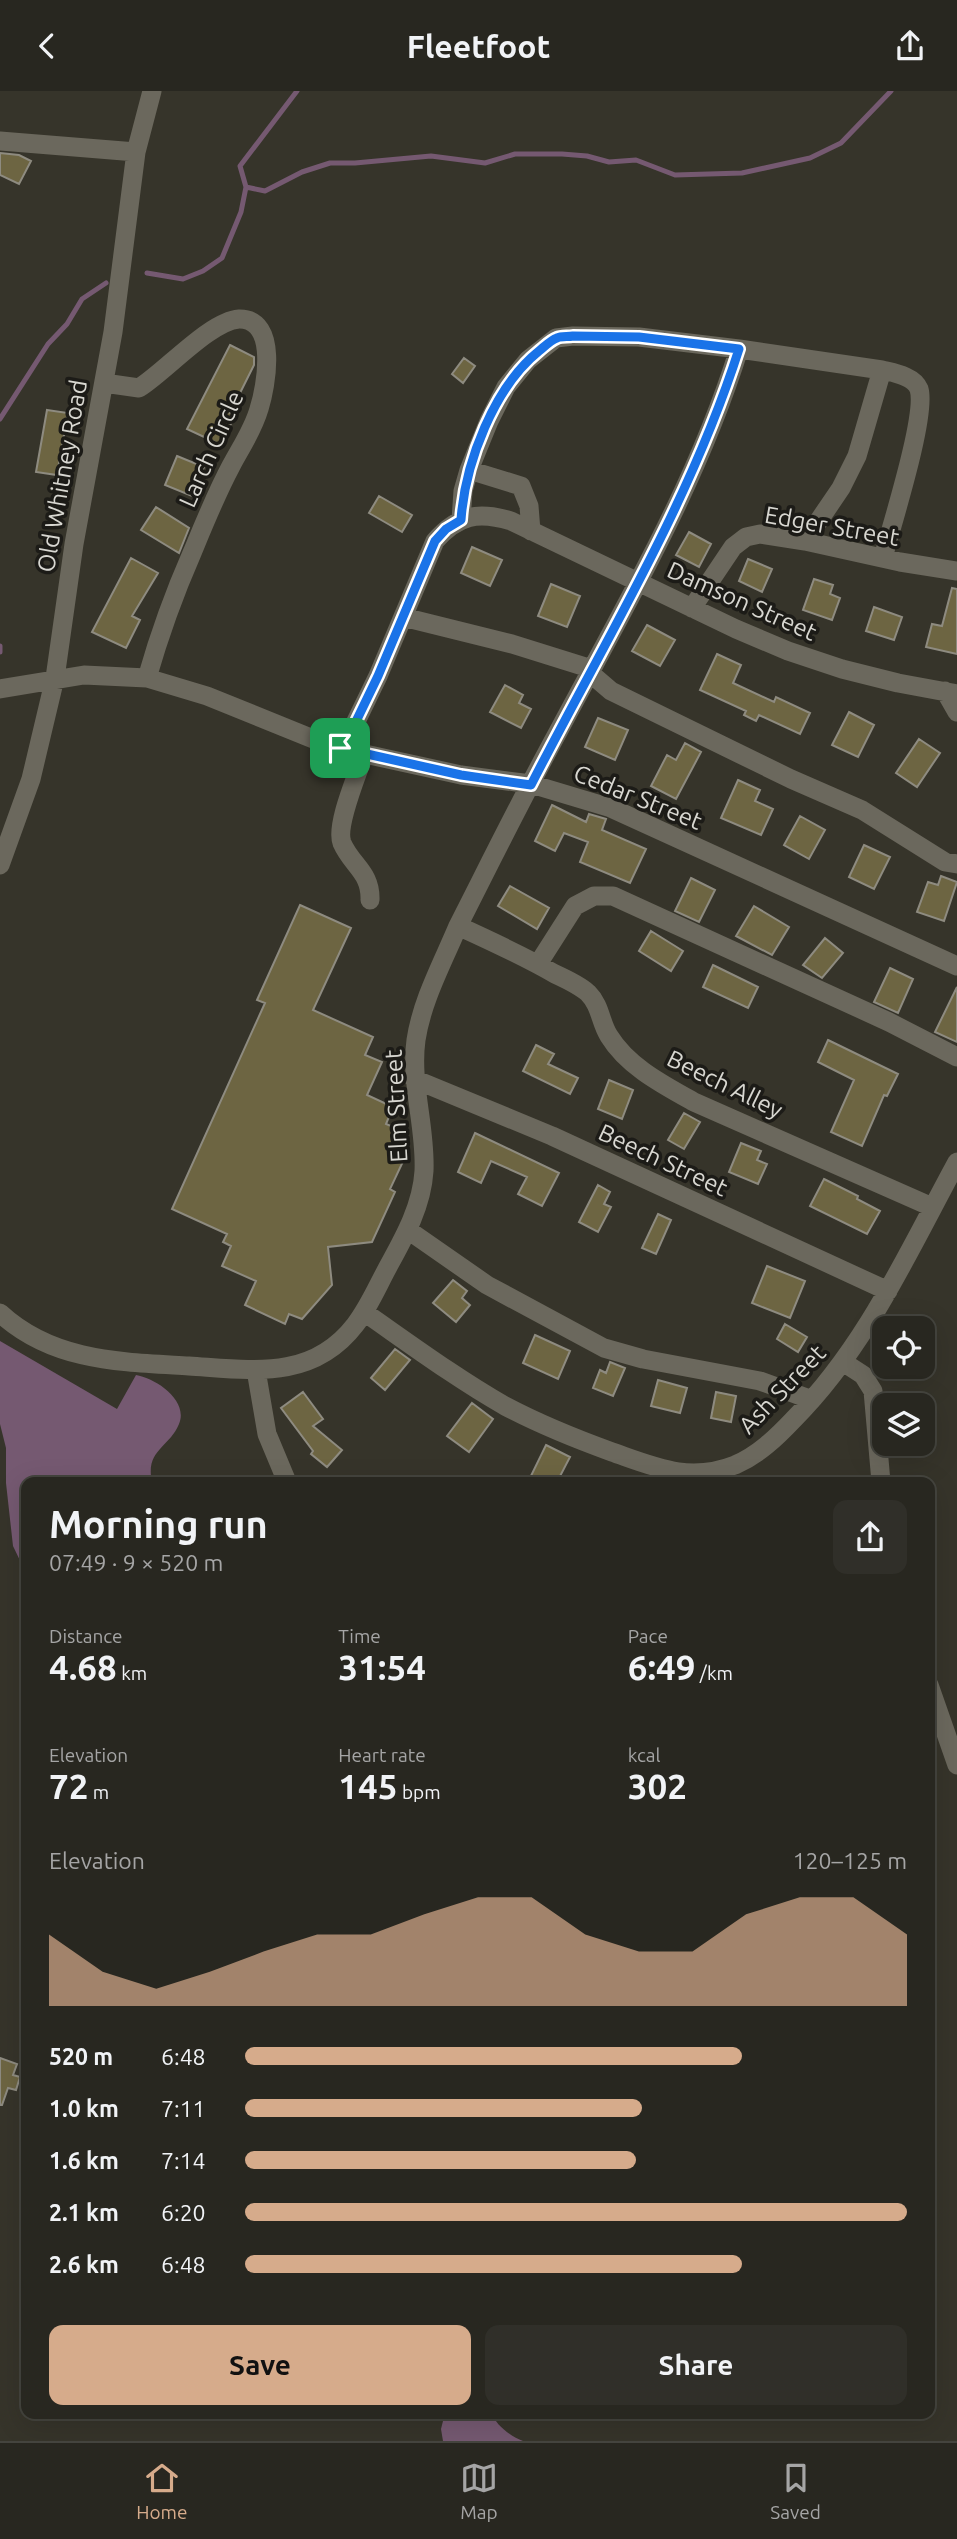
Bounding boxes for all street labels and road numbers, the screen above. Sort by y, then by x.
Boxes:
street label: Old Whitney Road [32,378,92,574]
street label: Larch Circle [173,387,249,511]
street label: Edger Street [763,501,902,551]
street label: Damson Street [663,556,821,646]
street label: Cedar Street [570,759,707,835]
street label: Beech Alley [663,1044,788,1124]
street label: Elm Street [380,1048,412,1163]
street label: Beech Street [594,1118,732,1202]
street label: Ash Street [733,1339,831,1439]

